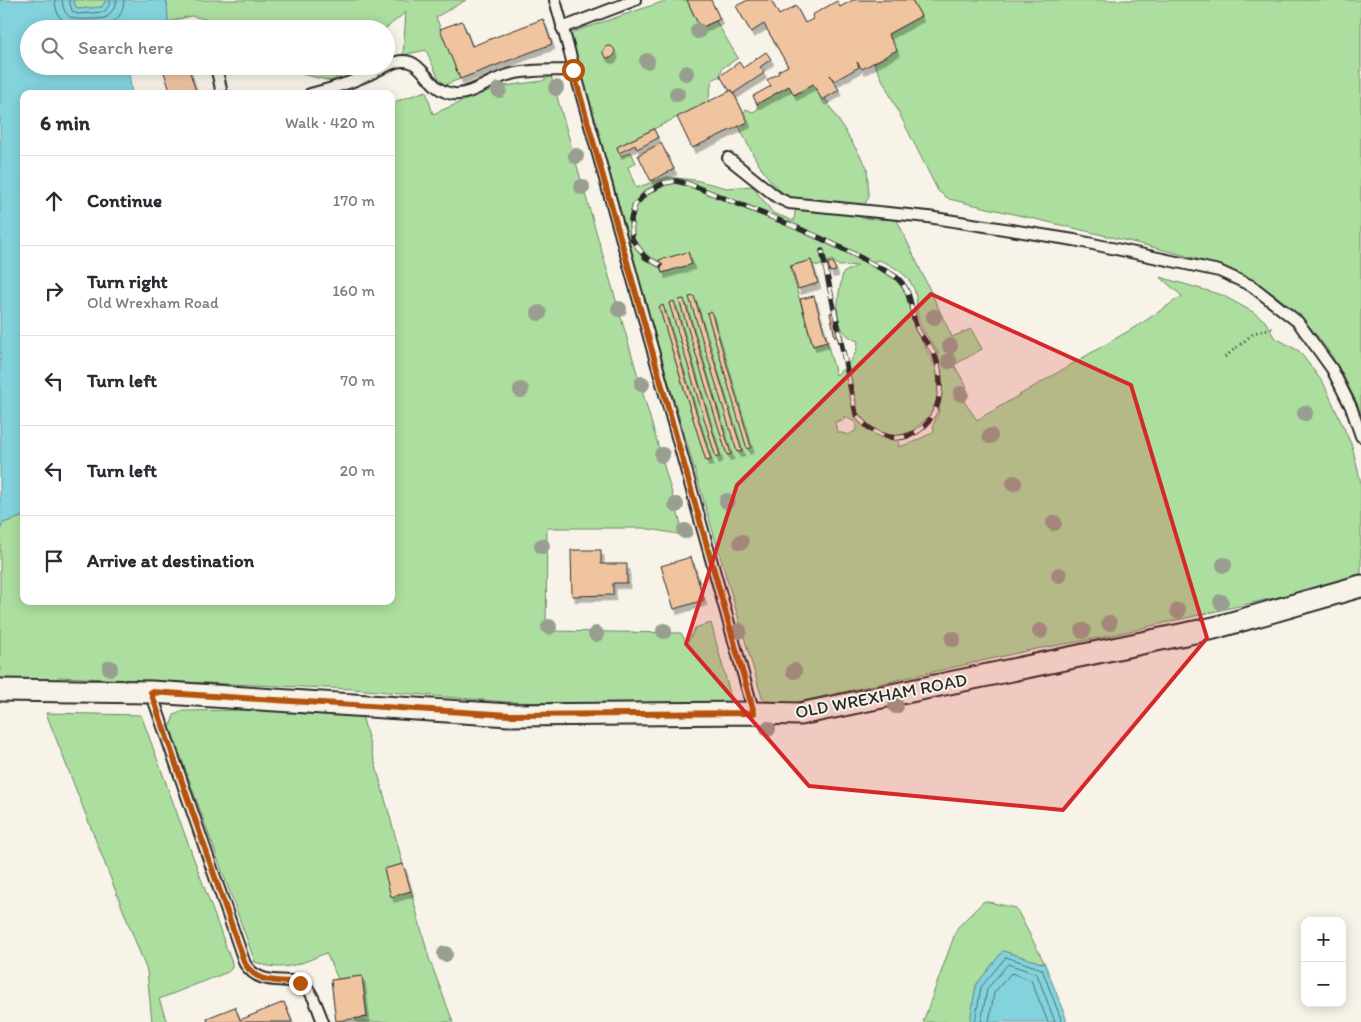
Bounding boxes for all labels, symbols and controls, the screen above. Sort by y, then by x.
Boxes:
search box [20,20,395,75]
icon: search [38,34,66,62]
text: Search here [78,36,173,59]
route start [562,59,585,82]
text: 6 min [40,110,90,135]
text: Walk · 420 m [285,113,375,132]
icon: ahead [40,187,68,215]
text: Continue [87,189,162,212]
text: 170 m [333,191,375,210]
text: Turn right [87,270,168,293]
icon: right [40,277,68,305]
text: 160 m [332,281,375,300]
text: Old Wrexham Road [87,293,219,312]
icon: left [40,367,68,395]
text: Turn left [87,369,157,392]
text: 70 m [340,371,375,390]
icon: left [40,457,68,485]
text: Turn left [87,459,157,482]
text: 20 m [340,461,375,480]
icon: arrive [40,547,68,575]
text: Arrive at destination [87,549,254,572]
street label: OLD WREXHAM ROAD [793,669,969,723]
map controls [1301,917,1346,1007]
button: + [1301,917,1346,962]
button: − [1301,962,1346,1007]
route end [289,972,312,995]

